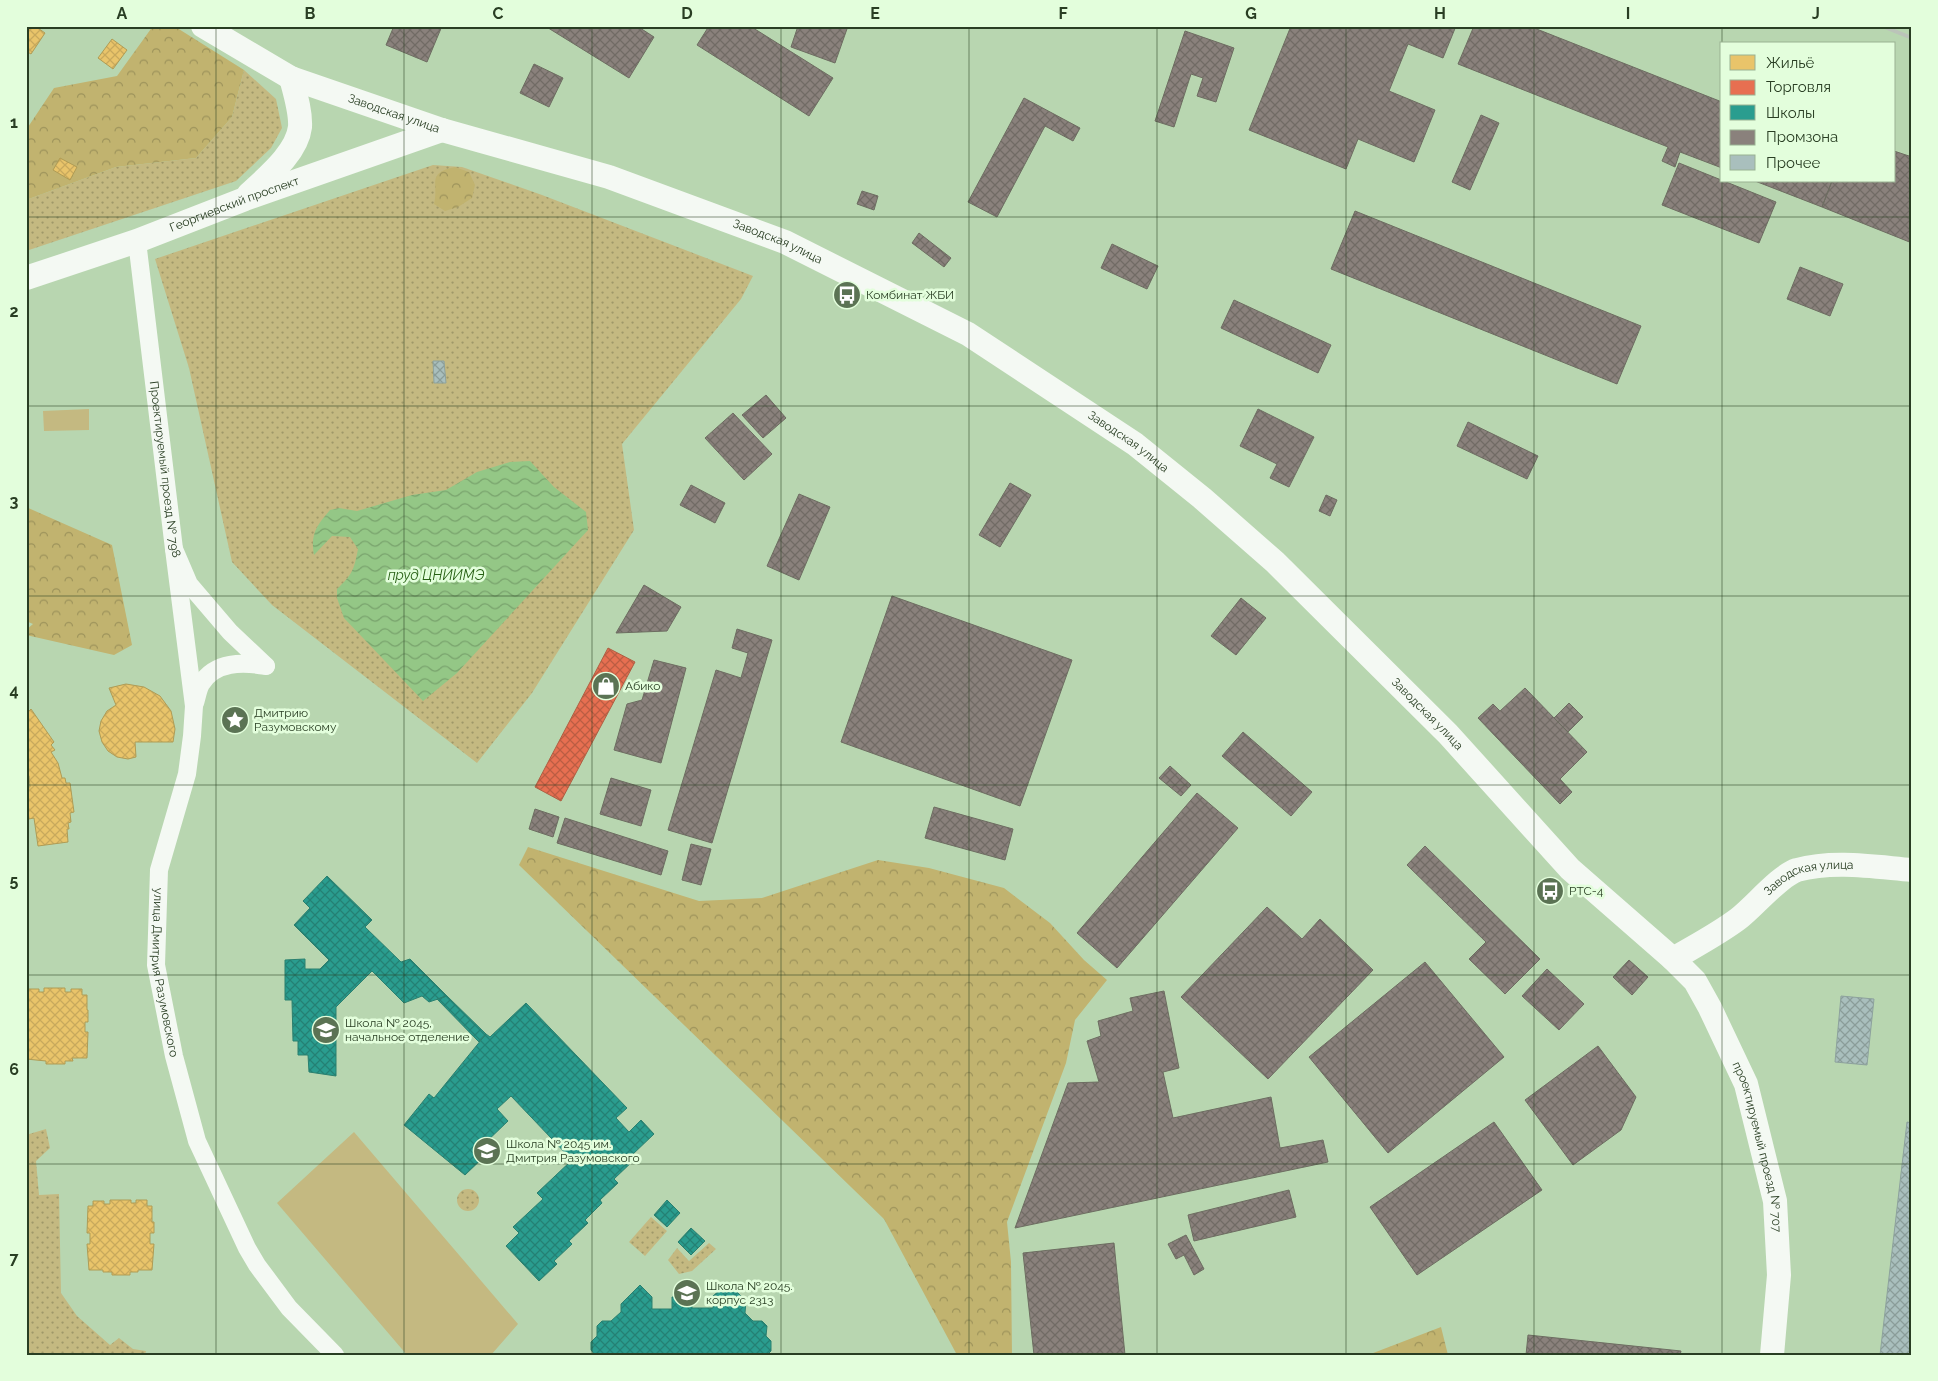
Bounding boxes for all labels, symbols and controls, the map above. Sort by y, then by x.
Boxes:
text: A [117,4,128,23]
text: B [305,4,316,23]
text: C [493,4,504,23]
text: D [681,4,693,23]
text: E [870,4,880,23]
text: F [1058,4,1068,23]
text: G [1245,4,1257,23]
text: H [1434,4,1446,23]
text: I [1626,4,1630,23]
text: J [1812,4,1820,23]
legend [1720,42,1896,182]
text: Жильё [1766,54,1815,72]
text: Торговля [1766,78,1831,96]
street label: Заводская улица [346,91,441,136]
text: Школы [1766,104,1815,122]
text: 1 [10,113,18,132]
text: Промзона [1766,128,1838,146]
text: Прочее [1766,154,1820,172]
street label: Георгиевский проспект [167,174,301,235]
street label: Заводская улица [731,216,825,267]
bus stop icon: Комбинат ЖБИ [832,280,862,310]
place label: Комбинат ЖБИ [866,288,954,302]
text: 2 [9,302,19,321]
street label: Проектируемый проезд № 798 [147,380,184,560]
street label: Заводская улица [1085,408,1171,475]
text: 3 [10,492,19,511]
water label: пруд ЦНИИМЭ [388,567,484,583]
shop icon: Абико [591,671,621,701]
street label: Заводская улица [1389,675,1466,753]
place label: Абико [625,679,660,693]
text: 4 [9,681,19,700]
place icon: Дмитрию Разумовскому [220,705,250,735]
place label: Дмитрию Разумовскому [254,706,337,734]
street label: Заводская улица [1761,858,1854,898]
text: 5 [10,871,19,890]
bus stop icon: РТС-4 [1535,876,1565,906]
place label: РТС-4 [1569,884,1604,898]
street label: улица Дмитрия Разумовского [149,888,181,1058]
school or university icon: Школа № 2045, начальное отделение [311,1015,341,1045]
place label: Школа № 2045, начальное отделение [345,1016,470,1044]
street label: проектируемый проезд № 707 [1729,1059,1784,1233]
text: 6 [9,1060,19,1079]
school or university icon: Школа № 2045 им. Дмитрия Разумовского [472,1136,502,1166]
place label: Школа № 2045 им. Дмитрия Разумовского [506,1137,640,1165]
text: 7 [10,1249,19,1268]
school or university icon: Школа № 2045. корпус 2313 [672,1278,702,1308]
place label: Школа № 2045. корпус 2313 [706,1279,793,1307]

